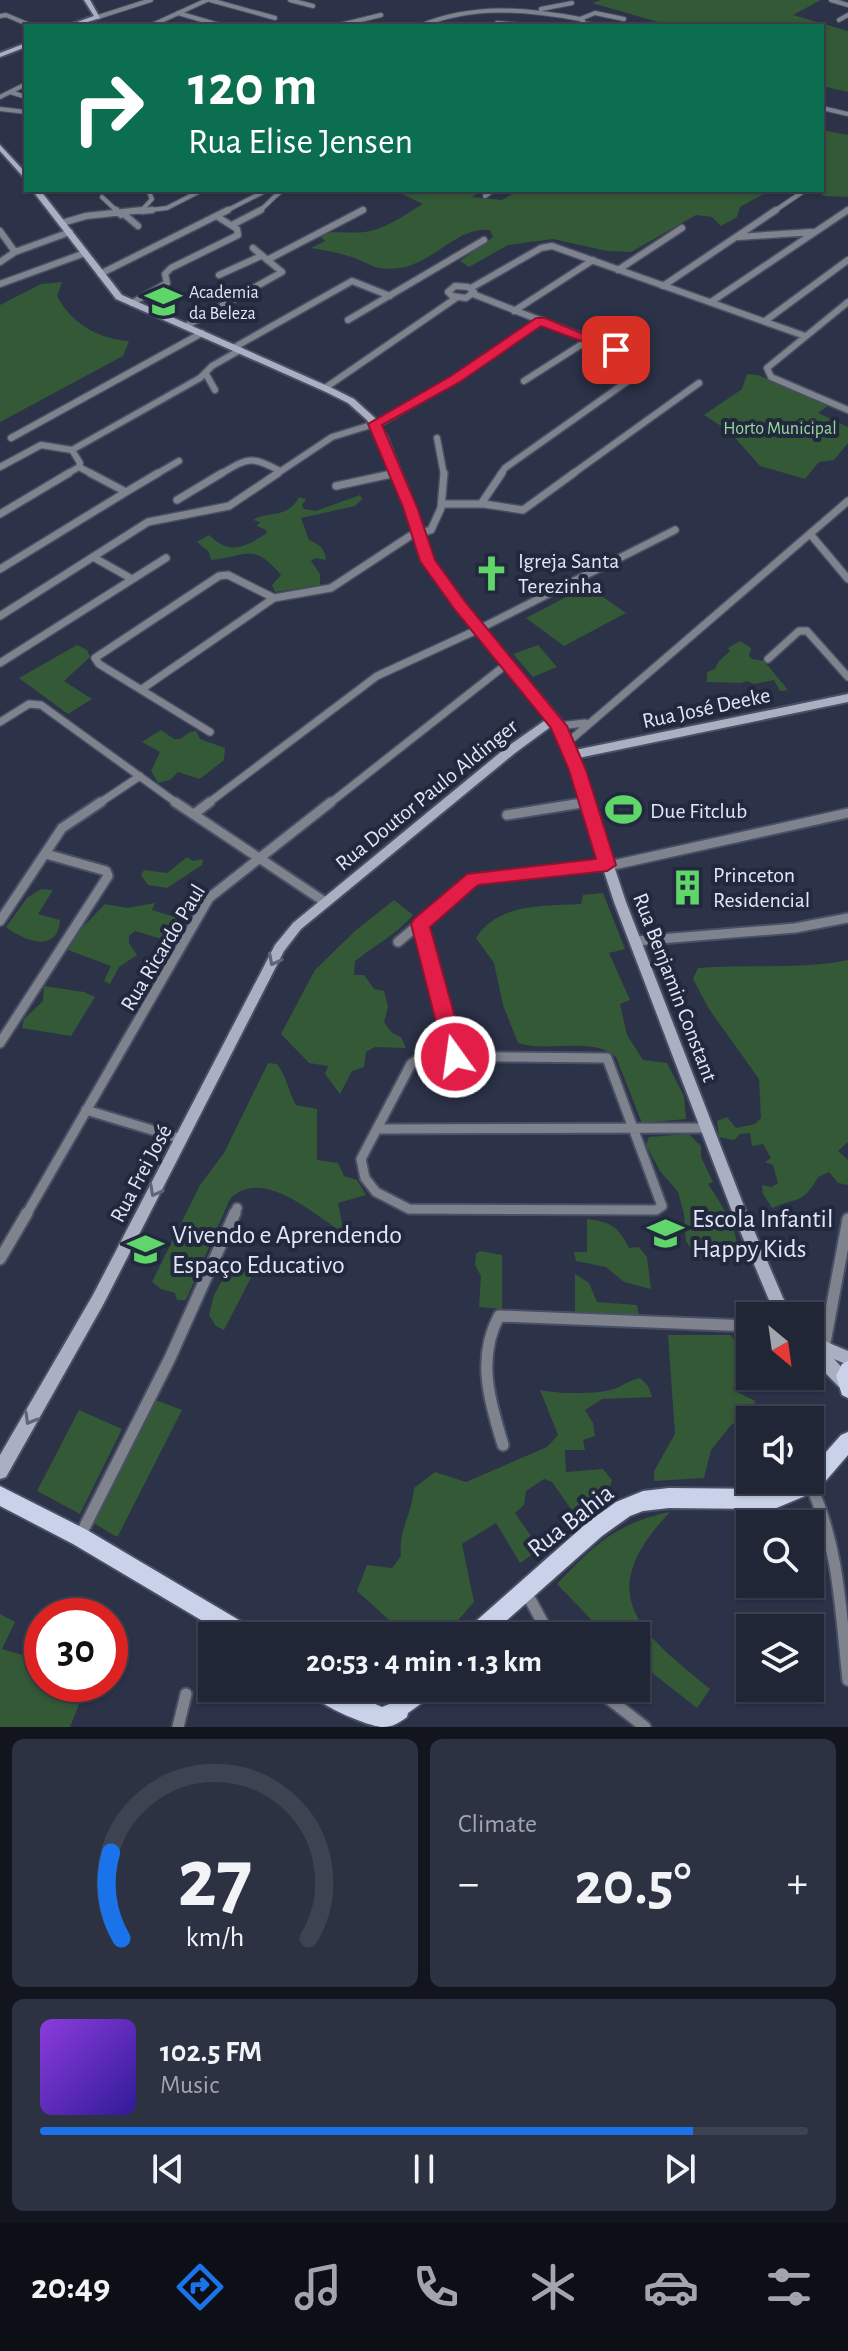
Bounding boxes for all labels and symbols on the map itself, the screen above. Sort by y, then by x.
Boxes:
school or university icon: Academia da Beleza [144,283,182,321]
place label: Academia da Beleza [189,284,259,323]
pin [582,316,650,384]
park label: Horto Municipal [723,420,837,438]
place label: Igreja Santa Terezinha [518,550,619,597]
church icon: Igreja Santa Terezinha [473,554,511,592]
street label: Rua José Deeke [640,684,772,732]
street label: Rua Doutor Paulo Aldinger [331,715,522,875]
sports icon: Due Fitclub [605,791,643,829]
place label: Due Fitclub [650,800,747,822]
place label: Princeton Residencial [713,864,810,911]
building icon: Princeton Residencial [668,868,706,906]
street label: Rua Ricardo Paul [117,881,209,1015]
street label: Rua Benjamin Constant [629,890,721,1085]
one-way arrow [268,951,283,966]
position arrow [413,1015,497,1099]
street label: Rua Frei José [106,1121,176,1226]
one-way arrow [149,1182,164,1197]
place label: Escola Infantil Happy Kids [692,1206,833,1262]
school or university icon: Escola Infantil Happy Kids [647,1214,685,1252]
place label: Vivendo e Aprendendo Espaço Educativo [172,1222,402,1278]
school or university icon: Vivendo e Aprendendo Espaço Educativo [127,1230,165,1268]
north arrow [736,1302,824,1390]
one-way arrow [24,1410,40,1425]
street label: Rua Bahia [523,1479,619,1562]
speed limit sign: 30 [24,1598,128,1702]

